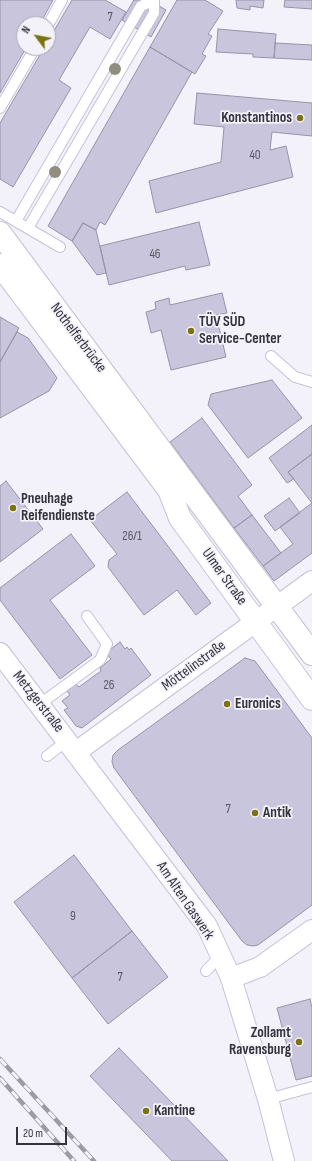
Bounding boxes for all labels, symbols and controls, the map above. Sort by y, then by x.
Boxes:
house number: 7 [107,10,113,26]
north arrow [16,16,56,56]
text: N [19,24,33,36]
place label: Konstantinos [221,109,292,127]
marker: Konstantinos [295,113,305,123]
house number: 40 [249,148,261,164]
house number: 46 [149,247,161,263]
street label: Nothelferbrücke [46,300,110,376]
place label: TÜV SÜD Service-Center [199,313,281,348]
marker: TÜV SÜD Service-Center [186,326,196,336]
place label: Pneuhage Reifendienste [21,490,95,525]
marker: Pneuhage Reifendienste [8,503,18,513]
house number: 26/1 [122,529,142,545]
street label: Ulmer Straße [197,545,251,609]
street label: Möttelinstraße [159,637,229,695]
street label: Metzgerstraße [8,668,68,736]
house number: 26 [103,678,115,694]
place label: Euronics [235,695,281,713]
marker: Euronics [222,699,232,709]
house number: 7 [225,802,231,818]
place label: Antik [263,804,291,822]
marker: Antik [250,808,260,818]
street label: Am Alten Gaswerk [152,858,218,944]
house number: 9 [70,909,76,925]
house number: 7 [117,970,123,986]
place label: Zollamt Ravensburg [229,1024,291,1059]
marker: Zollamt Ravensburg [294,1037,304,1047]
place label: Kantine [154,1102,195,1120]
marker: Kantine [141,1106,151,1116]
scale bar [18,1119,69,1145]
text: 20 m [23,1126,43,1141]

